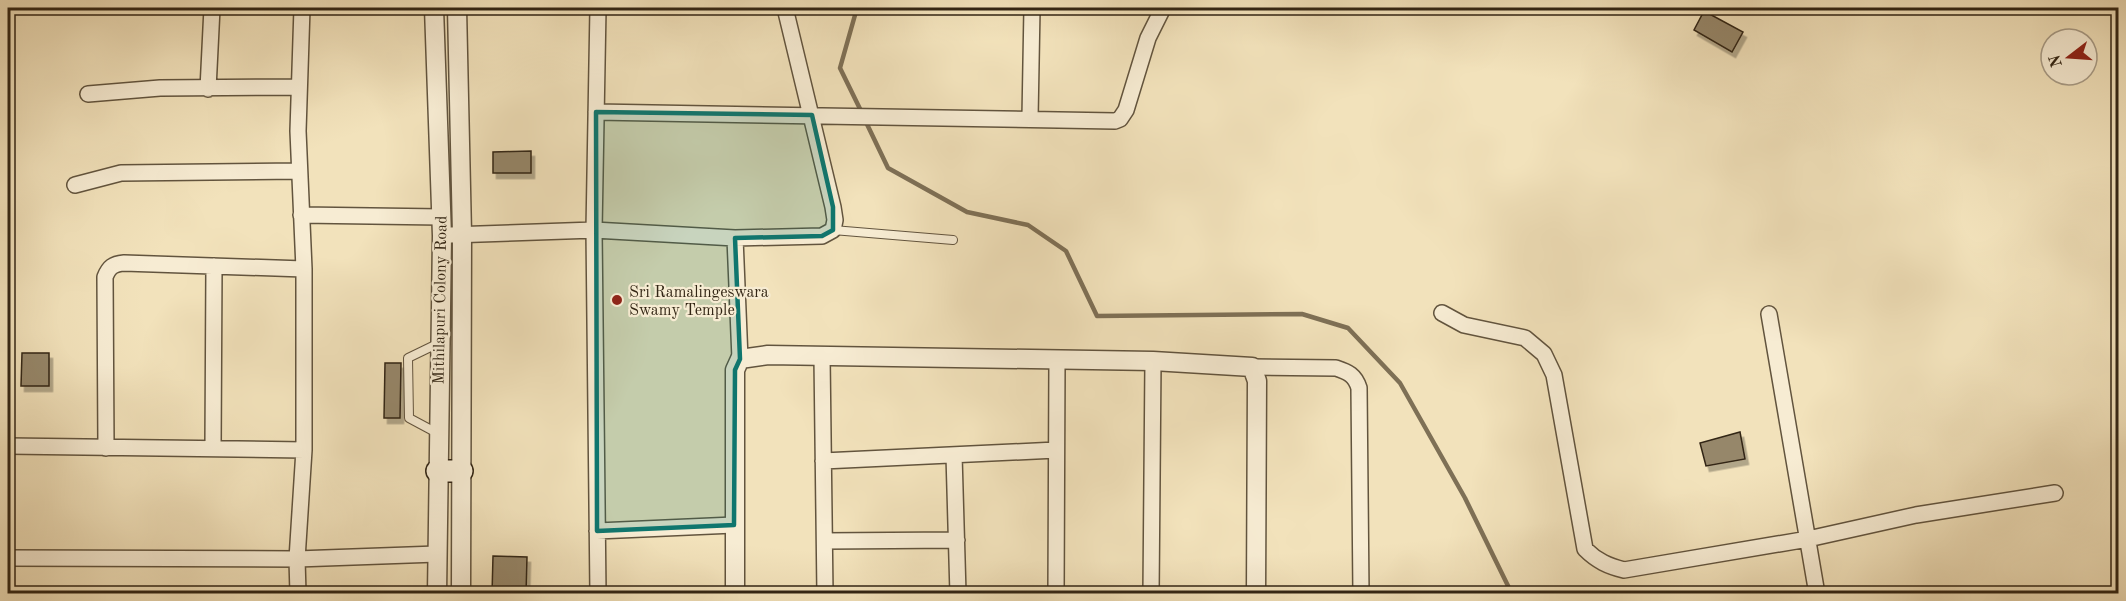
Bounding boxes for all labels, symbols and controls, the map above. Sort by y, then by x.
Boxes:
north arrow [2039,27,2099,87]
text: N [2047,52,2066,69]
street label: Mithilapuri Colony Road [432,215,450,385]
place label: Sri Ramalingeswara Swamy Temple [629,285,769,319]
marker: Sri Ramalingeswara Swamy Temple [610,293,624,307]

